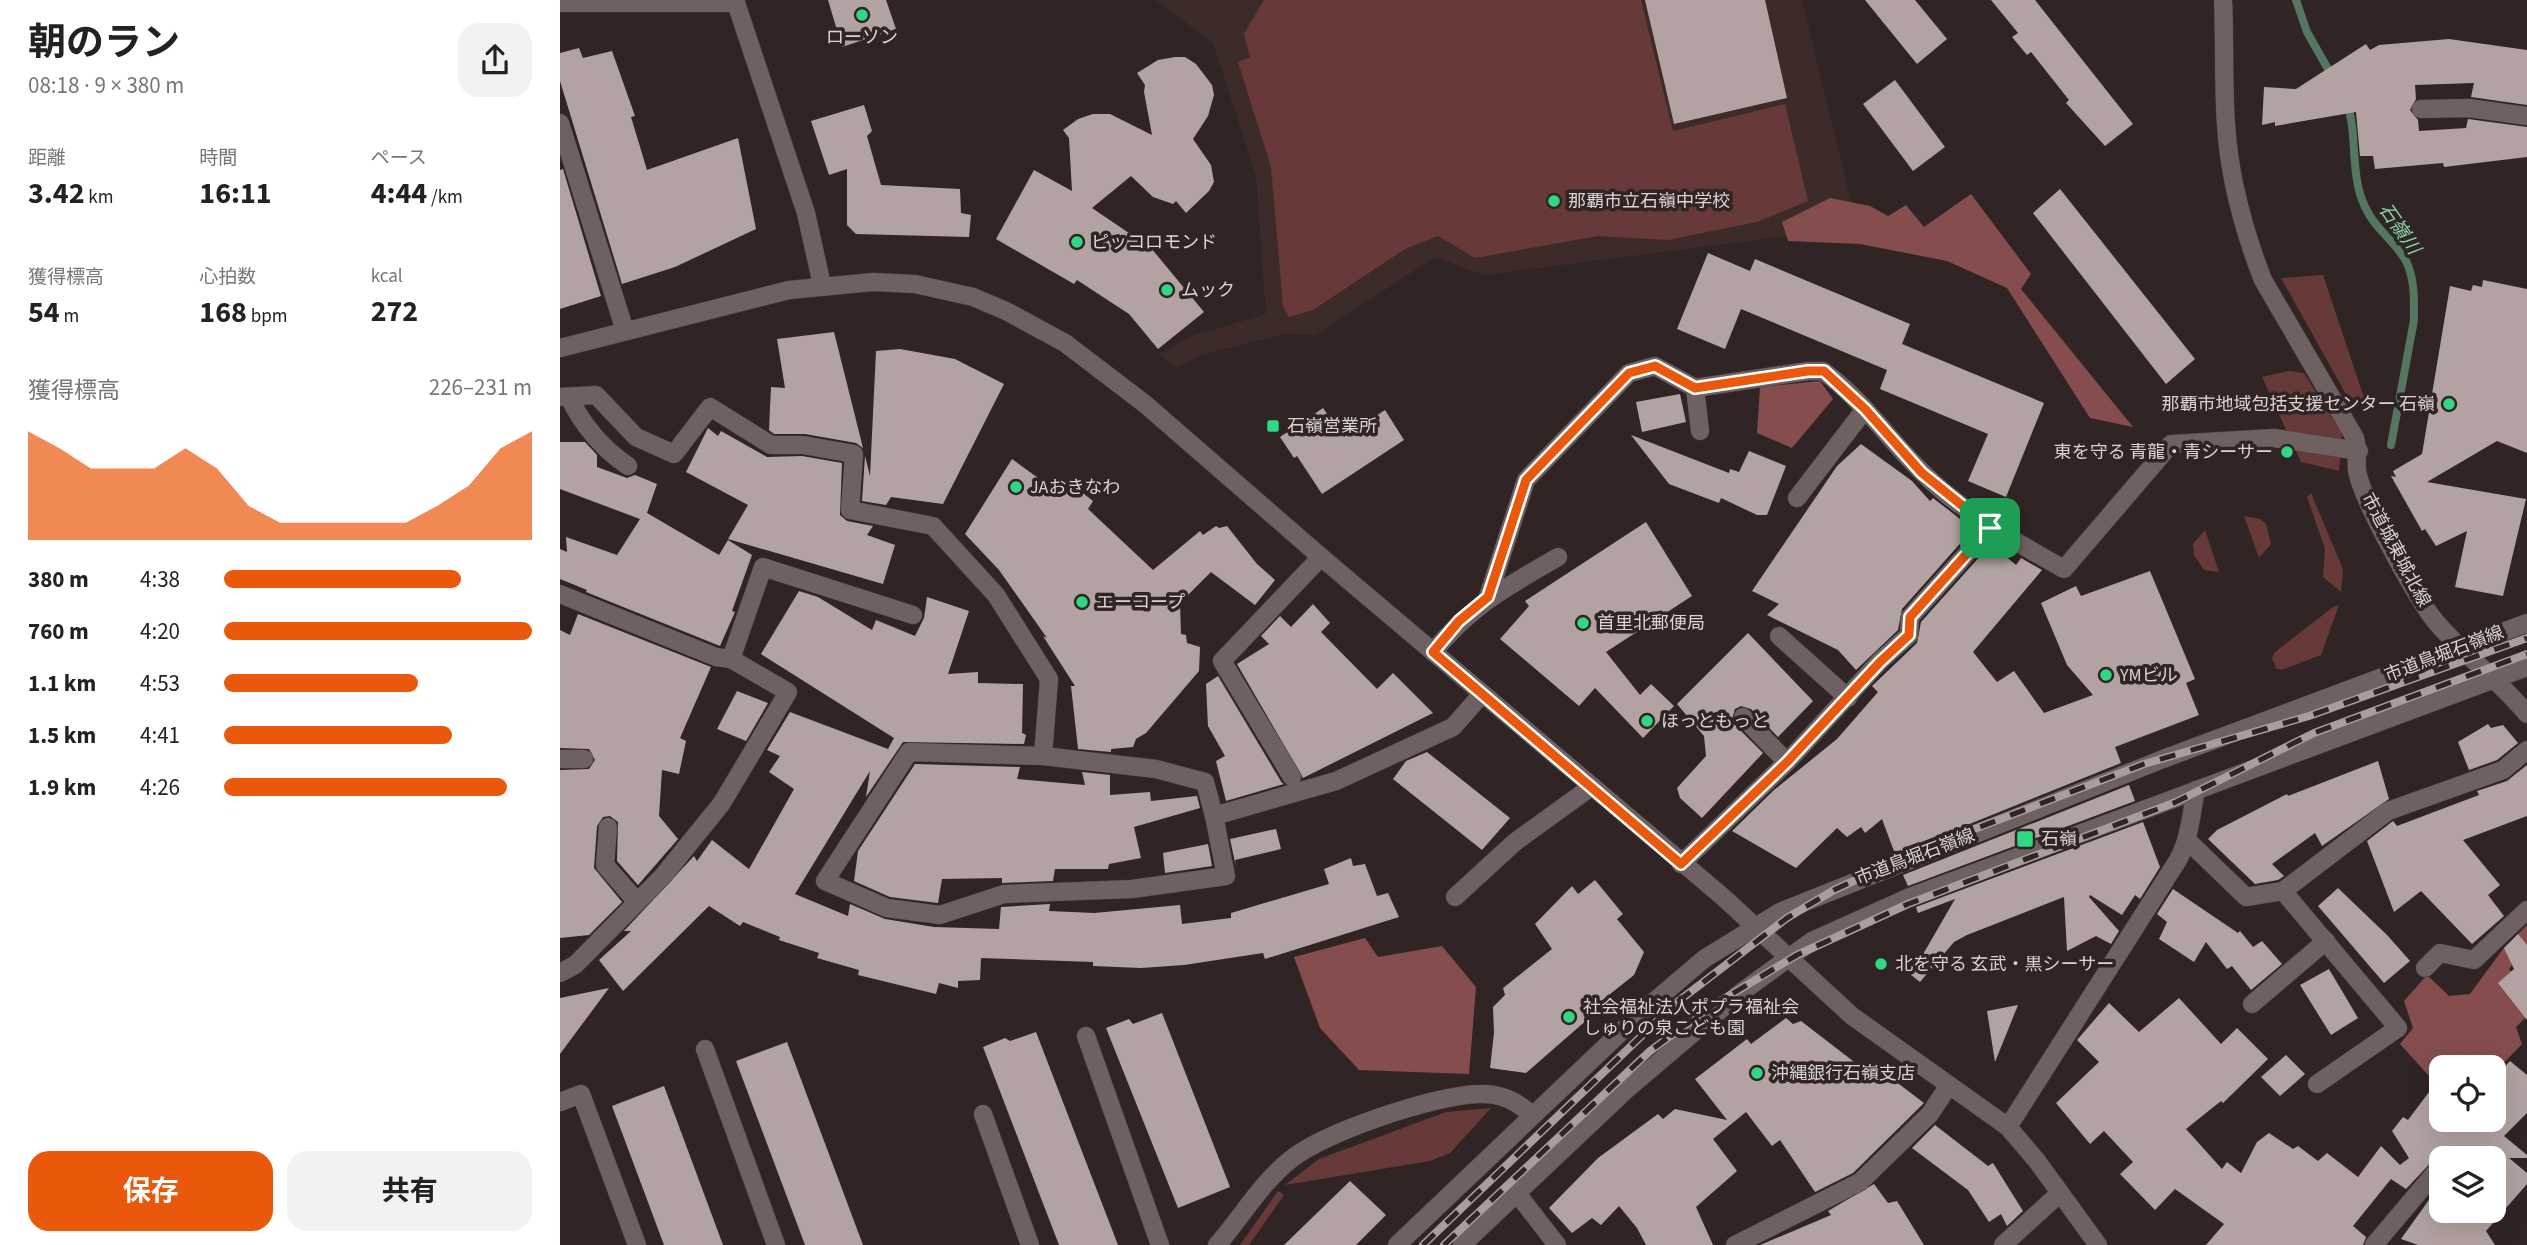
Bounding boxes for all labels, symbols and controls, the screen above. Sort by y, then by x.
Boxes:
marker: ローソン [854,7,870,23]
text: 朝のラン [28,16,180,70]
button: share [458,23,532,97]
place label: ローソン [826,25,898,50]
text: 08:18 · 9 × 380 m [28,69,184,102]
text: 距離 [28,145,66,172]
text: 時間 [199,145,237,172]
text: ペース [371,145,427,172]
text: 3.42 [28,172,85,215]
text: 16:11 [199,172,272,215]
text: 4:44 [371,172,427,215]
text: km [85,184,114,211]
text: /km [427,184,463,211]
place label: 那覇市立石嶺中学校 [1568,189,1730,214]
marker: 那覇市立石嶺中学校 [1546,193,1562,209]
water label: 石嶺川 [2372,198,2428,262]
place label: ピッコロモンド [1091,230,1217,255]
marker: ピッコロモンド [1069,234,1085,250]
text: kcal [371,263,403,290]
text: 獲得標高 [28,264,104,291]
text: 心拍数 [199,264,256,291]
place label: ムック [1181,278,1235,303]
marker: ムック [1159,282,1175,298]
text: 272 [371,290,418,333]
text: 54 [28,291,60,334]
text: 168 [199,291,247,334]
text: m [60,303,79,330]
text: bpm [247,303,287,330]
text: 226–231 m [429,371,532,404]
text: 獲得標高 [28,374,120,407]
place label: 那覇市地域包括支援センター 石嶺 [2161,392,2435,417]
marker: 那覇市地域包括支援センター 石嶺 [2441,396,2457,412]
place label: 石嶺営業所 [1287,414,1377,439]
marker: 石嶺営業所 [1265,418,1281,434]
place label: 東を守る 青龍・青シーサー [2054,440,2273,465]
marker: 東を守る 青龍・青シーサー [2279,444,2295,460]
place label: JAおきなわ [1030,475,1120,500]
marker: JAおきなわ [1008,479,1024,495]
street label: 市道城東城北線 [2355,489,2437,611]
pin [1960,498,2020,558]
icon: arrive [1971,509,2009,547]
text: 380 m [28,563,89,596]
text: 4:38 [140,563,180,596]
place label: エーコープ [1096,590,1185,615]
marker: エーコープ [1074,594,1090,610]
place label: 首里北郵便局 [1597,611,1705,636]
text: 760 m [28,615,89,648]
text: 4:20 [140,615,180,648]
marker: 首里北郵便局 [1575,615,1591,631]
street label: 市道鳥堀石嶺線 [2381,620,2507,688]
place label: YMビル [2119,663,2178,688]
text: 1.1 km [28,667,96,700]
text: 4:53 [140,667,180,700]
marker: YMビル [2098,667,2114,683]
place label: ほっともっと [1661,709,1769,734]
marker: ほっともっと [1639,713,1655,729]
text: 1.5 km [28,719,96,752]
text: 4:41 [140,719,180,752]
text: 1.9 km [28,771,96,804]
text: 4:26 [140,771,180,804]
street label: 市道鳥堀石嶺線 [1852,823,1978,891]
place label: 石嶺 [2041,827,2077,852]
marker: 石嶺 [2015,829,2035,849]
place label: 北を守る 玄武・黒シーサー [1895,952,2114,977]
marker: 北を守る 玄武・黒シーサー [1873,956,1889,972]
place label: 社会福祉法人ポプラ福祉会 しゅりの泉こども園 [1583,995,1799,1041]
marker: 社会福祉法人ポプラ福祉会 しゅりの泉こども園 [1561,1009,1577,1025]
map controls [2429,1055,2506,1223]
button: locate [2429,1055,2506,1132]
place label: 沖縄銀行石嶺支店 [1771,1061,1915,1086]
marker: 沖縄銀行石嶺支店 [1749,1065,1765,1081]
button: layers [2429,1146,2506,1223]
button: 保存 [28,1151,273,1231]
button: 共有 [287,1151,532,1231]

